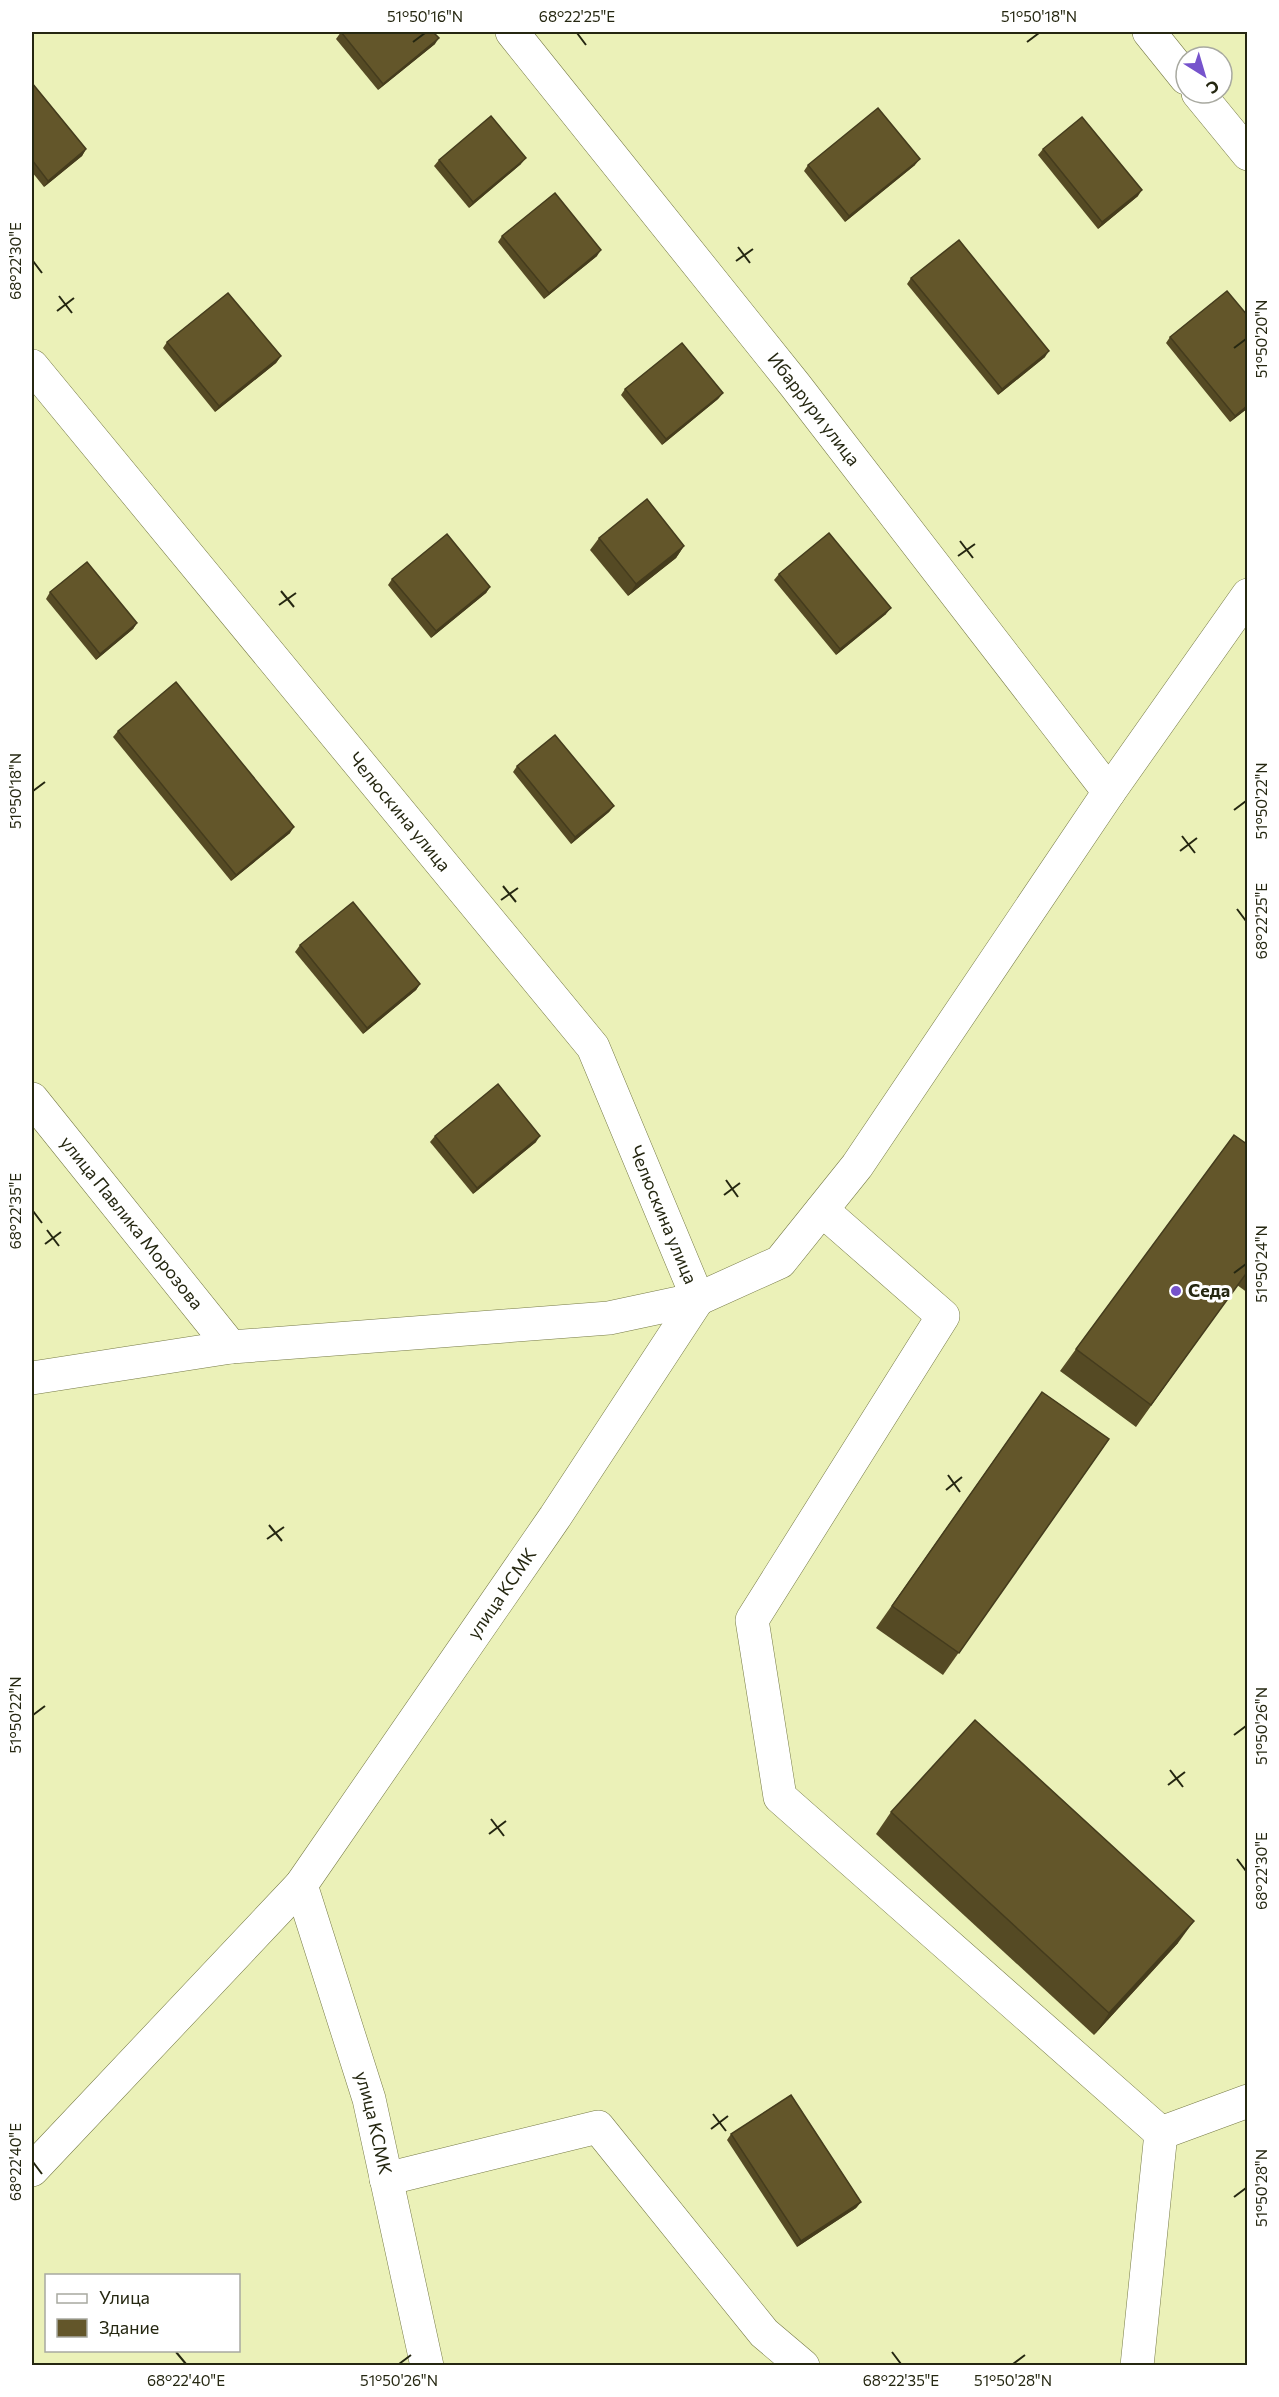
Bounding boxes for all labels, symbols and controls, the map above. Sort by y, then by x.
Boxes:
text: 51°50'16"N [387,7,463,25]
text: 68°22'25"E [539,7,615,25]
text: 51°50'18"N [1001,7,1077,25]
north arrow [1174,45,1234,105]
text: С [1203,77,1223,98]
text: 68°22'30"E [6,222,24,300]
text: 51°50'20"N [1252,300,1270,378]
street label: Ибаррури улица [763,348,865,470]
street label: Челюскина улица [345,747,456,876]
text: 51°50'18"N [6,753,24,829]
text: 51°50'22"N [1252,762,1270,840]
text: 68°22'25"E [1252,883,1270,959]
street label: улица Павлика Морозова [56,1131,208,1313]
street label: Челюскина улица [625,1142,702,1287]
text: 68°22'35"E [6,1173,24,1249]
text: 51°50'24"N [1252,1225,1270,1303]
place label: Седа [1188,1279,1230,1301]
marker: Седа [1169,1284,1183,1298]
street label: улица КСМК [462,1543,540,1643]
text: 51°50'22"N [6,1676,24,1754]
text: 51°50'26"N [1252,1687,1270,1765]
text: 68°22'30"E [1252,1832,1270,1910]
street label: улица КСМК [351,2068,397,2177]
text: 68°22'40"E [6,2123,24,2201]
text: 51°50'28"N [1252,2149,1270,2227]
legend [45,2274,240,2352]
text: Улица [99,2286,150,2308]
text: Здание [99,2316,159,2338]
text: 68°22'40"E [147,2371,225,2389]
text: 51°50'26"N [360,2371,438,2389]
text: 68°22'35"E [863,2371,939,2389]
text: 51°50'28"N [974,2371,1052,2389]

